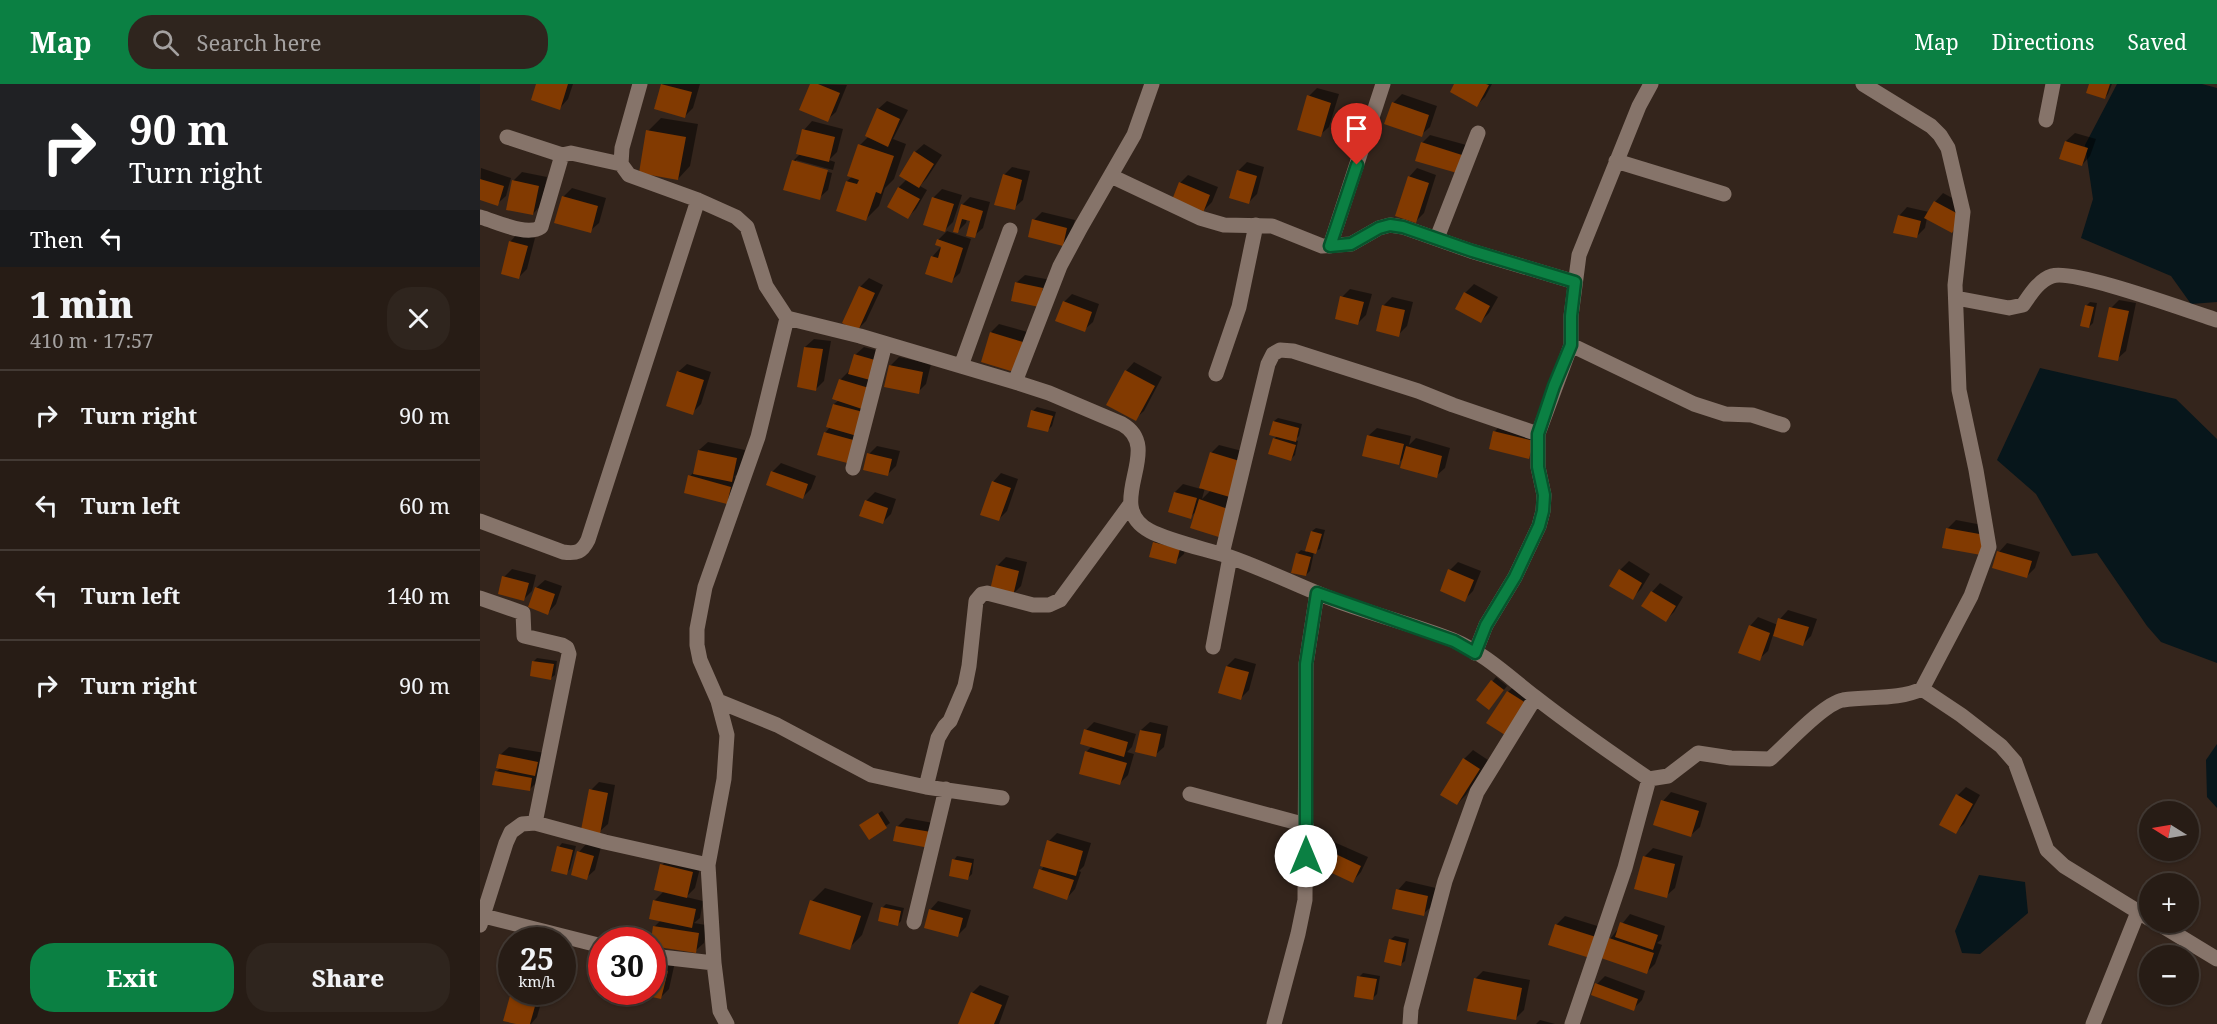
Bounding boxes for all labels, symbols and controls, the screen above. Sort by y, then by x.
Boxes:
search box [128,15,548,69]
text: Map [30,23,92,61]
icon: search [149,26,182,59]
text: Search here [197,27,321,57]
text: Map [1914,28,1959,56]
text: Directions [1992,28,2094,56]
text: Saved [2127,28,2187,56]
text: 90 m [129,100,229,157]
pin [1331,103,1382,165]
icon: right [30,108,108,186]
icon: arrive [1340,112,1373,145]
text: Turn right [129,154,262,191]
icon: left [95,222,128,255]
text: Then [30,224,83,254]
text: 1 min [30,280,133,329]
button: close [387,287,450,350]
text: 410 m · 17:57 [30,327,153,354]
icon: right [30,399,63,432]
text: Turn right [81,400,197,430]
text: 90 m [399,400,450,430]
icon: left [30,489,63,522]
text: Turn left [81,490,180,520]
text: 60 m [399,490,450,520]
icon: left [30,579,63,612]
text: Turn left [81,580,180,610]
text: 140 m [387,580,450,610]
icon: right [30,669,63,702]
text: Turn right [81,670,197,700]
text: 90 m [399,670,450,700]
north arrow [2139,801,2199,861]
map controls [2139,801,2199,1005]
position arrow [1274,824,1338,888]
button: + [2139,873,2199,933]
speed limit sign: 30 [588,927,666,1005]
text: 25 [520,938,554,979]
button: Exit [30,943,234,1012]
button: Share [246,943,450,1012]
button: − [2139,945,2199,1005]
text: km/h [519,971,555,991]

